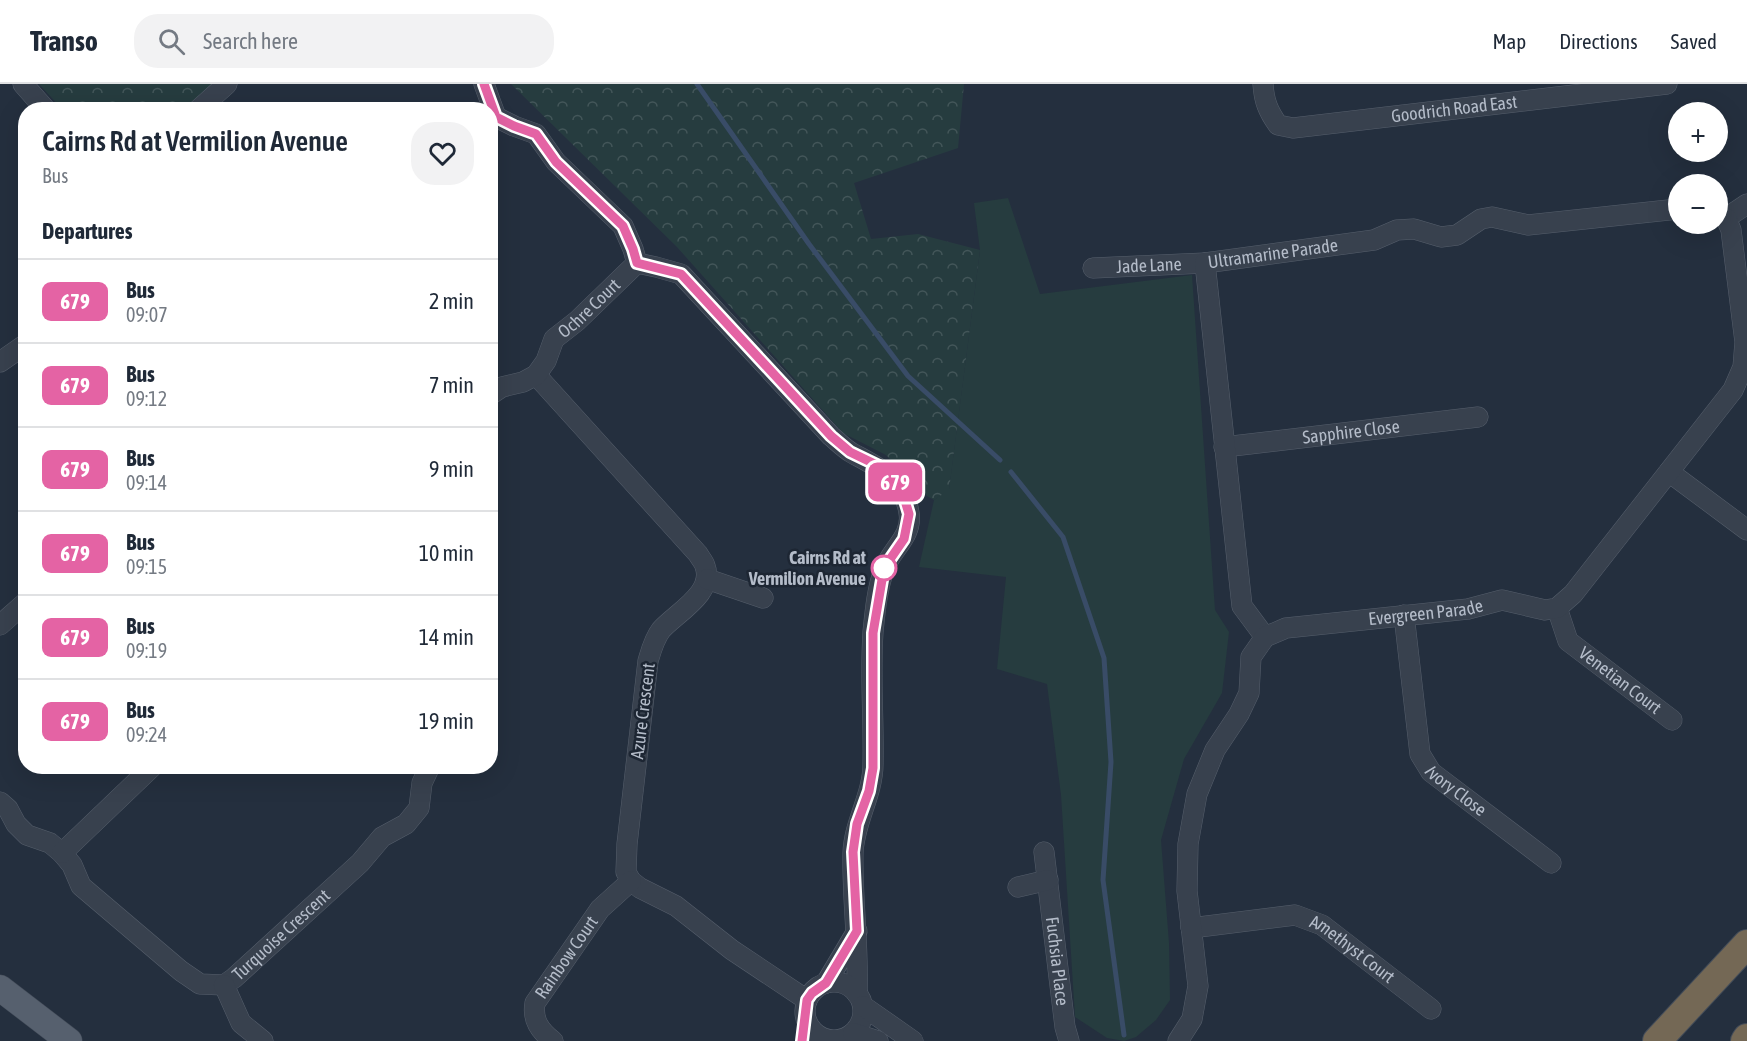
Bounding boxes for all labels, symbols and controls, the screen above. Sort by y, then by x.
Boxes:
search box [134,14,554,68]
text: Transo [30,25,98,57]
icon: search [155,25,188,58]
text: Search here [203,28,298,54]
text: Map [1492,29,1526,53]
text: Directions [1559,29,1638,53]
text: Saved [1671,29,1717,53]
street label: Goodrich Road East [1390,91,1518,126]
map controls [1668,102,1728,234]
button: + [1668,102,1728,162]
button: heart [411,122,474,185]
text: Cairns Rd at Vermilion Avenue [42,125,348,157]
text: Bus [42,164,68,187]
button: − [1668,174,1728,234]
text: Departures [42,218,132,244]
street label: Ultramarine Parade [1206,234,1339,273]
street label: Jade Lane [1116,253,1182,277]
street label: Ochre Court [553,274,624,342]
text: Bus [126,277,155,303]
text: 2 min [429,288,474,314]
text: 679 [60,289,90,313]
text: 09:07 [126,303,168,326]
text: Bus [126,361,155,387]
text: 7 min [429,372,474,398]
text: 679 [60,373,90,397]
text: 09:12 [126,387,167,410]
street label: Sapphire Close [1301,415,1401,448]
text: Bus [126,445,155,471]
text: 9 min [429,456,474,482]
text: 679 [60,457,90,481]
line badge: 679 [860,462,930,502]
text: 679 [880,470,910,494]
text: 09:14 [126,471,167,494]
text: Bus [126,529,155,555]
text: 10 min [419,540,474,566]
text: 679 [60,541,90,565]
place label: Cairns Rd at Vermilion Avenue [748,547,867,589]
text: 09:15 [126,555,167,578]
marker: Cairns Rd at Vermilion Avenue [871,555,897,581]
street label: Evergreen Parade [1367,594,1485,629]
text: Bus [126,613,155,639]
text: 14 min [419,624,474,650]
text: 679 [60,625,90,649]
text: 09:19 [126,639,167,662]
street label: Venetian Court [1575,642,1666,718]
street label: Azure Crescent [626,662,659,760]
text: Bus [126,697,155,723]
text: 19 min [419,708,474,734]
text: 679 [60,709,90,733]
text: 09:24 [126,723,167,746]
street label: Ivory Close [1420,762,1491,820]
street label: Turquoise Crescent [228,885,334,984]
street label: Amethyst Court [1307,910,1399,987]
street label: Rainbow Court [530,912,602,1003]
street label: Fuchsia Place [1042,916,1073,1007]

